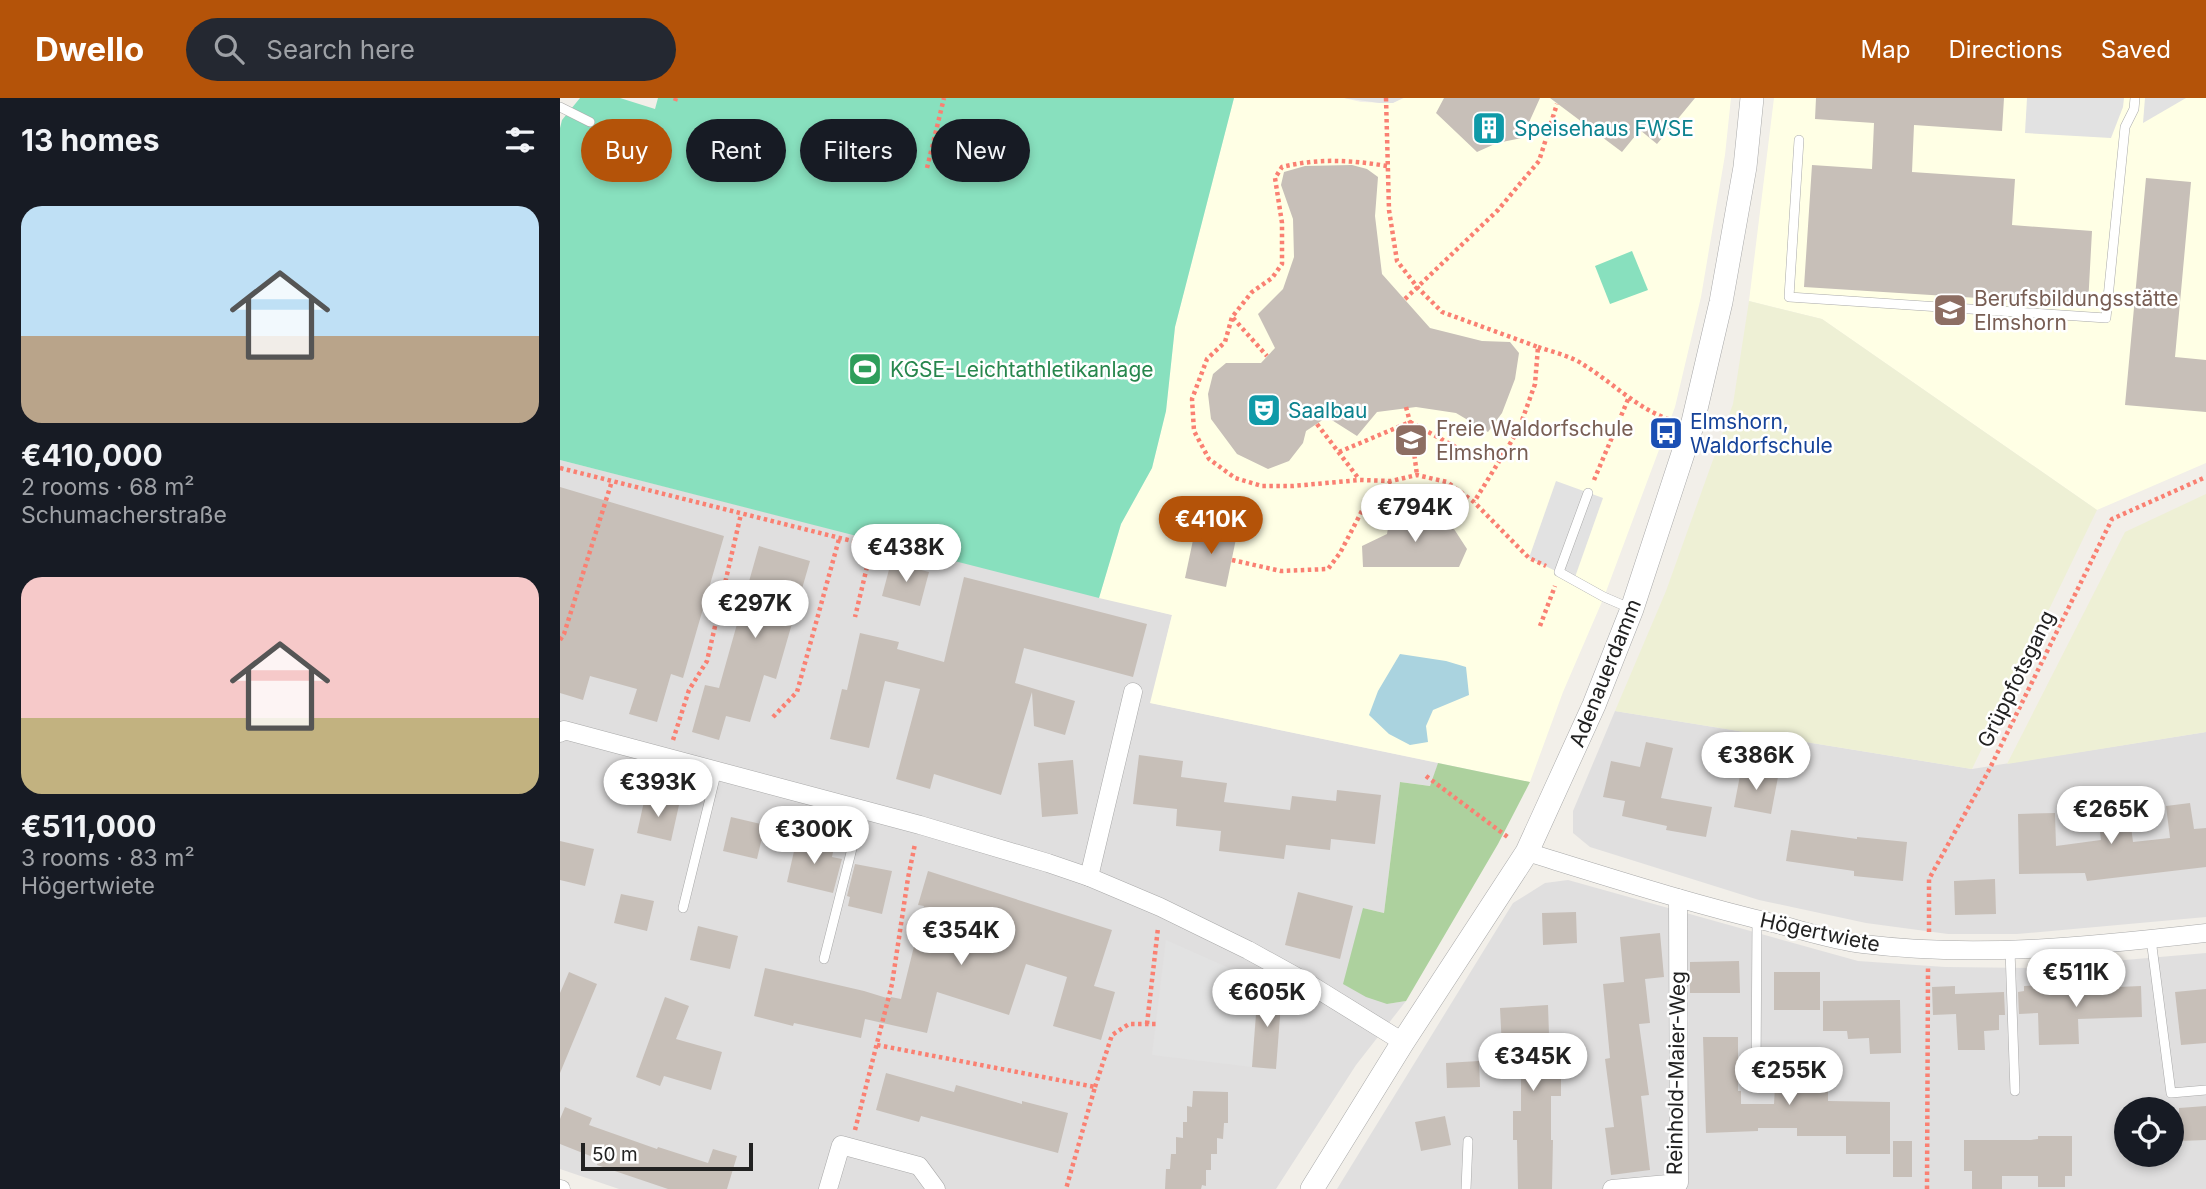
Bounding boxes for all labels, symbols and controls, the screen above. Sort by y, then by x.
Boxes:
search box [186,18,676,81]
text: Dwello [35,29,144,69]
icon: search [210,30,248,68]
text: Search here [266,34,415,65]
text: Map [1861,35,1910,64]
text: Directions [1948,35,2063,64]
text: Saved [2101,35,2171,64]
building icon: Speisehaus FWSE [1470,109,1508,147]
place label: Speisehaus FWSE [1514,116,1694,141]
chip: Buy [581,119,672,182]
chip: Rent [686,119,786,182]
chip: Filters [800,119,917,182]
chip: New [931,119,1030,182]
icon: filters [501,121,539,159]
text: 13 homes [21,122,160,158]
icon: home [217,252,343,378]
place label: Berufsbildungsstätte Elmshorn [1974,286,2178,335]
school or university icon: Berufsbildungsstätte Elmshorn [1931,291,1969,329]
sports icon: KGSE-Leichtathletikanlage [846,350,884,388]
place label: KGSE-Leichtathletikanlage [890,357,1154,382]
theatre icon: Saalbau [1245,391,1283,429]
place label: Saalbau [1288,398,1367,423]
place label: Elmshorn, Waldorfschule [1690,409,1833,458]
bus stop icon: Elmshorn, Waldorfschule [1647,414,1685,452]
place label: Freie Waldorfschule Elmshorn [1436,416,1634,465]
school or university icon: Freie Waldorfschule Elmshorn [1392,421,1430,459]
text: €410,000 [21,437,163,473]
text: 2 rooms · 68 m² [21,473,194,501]
pin: €794K [1366,484,1464,544]
text: €794K [1377,493,1453,521]
pin: €410K [1162,496,1260,556]
text: Schumacherstraße [21,501,227,529]
text: €410K [1175,505,1247,533]
pin: €438K [857,524,955,584]
text: €438K [867,533,945,561]
pin: €297K [706,580,804,640]
text: €297K [718,589,792,617]
street label: Adenauerdamm [1564,595,1646,751]
street label: Grüppfotsgang [1972,606,2060,752]
icon: home [217,623,343,749]
pin: €386K [1707,732,1805,792]
text: €386K [1717,741,1795,769]
pin: €393K [609,760,707,819]
text: €393K [620,768,696,796]
pin: €265K [2062,786,2160,846]
text: €265K [2073,795,2149,823]
pin: €300K [765,806,863,866]
text: €511,000 [21,808,156,844]
text: €300K [775,815,853,843]
text: 3 rooms · 83 m² [21,844,195,872]
text: Högertwiete [21,872,155,900]
street label: Högertwiete [1758,907,1882,957]
pin: €354K [912,908,1010,967]
text: €354K [922,916,1000,944]
pin: €511K [2027,950,2125,1009]
text: €511K [2043,958,2109,986]
pin: €605K [1218,970,1316,1029]
street label: Reinhold-Maier-Weg [1662,971,1690,1175]
text: €605K [1228,978,1306,1006]
pin: €345K [1484,1034,1582,1093]
text: €345K [1494,1042,1572,1070]
pin: €255K [1740,1048,1838,1107]
text: €255K [1751,1056,1827,1084]
map controls [2114,1097,2184,1167]
button: locate [2114,1097,2184,1167]
scale bar [581,1140,752,1172]
text: 50 m [592,1143,638,1166]

